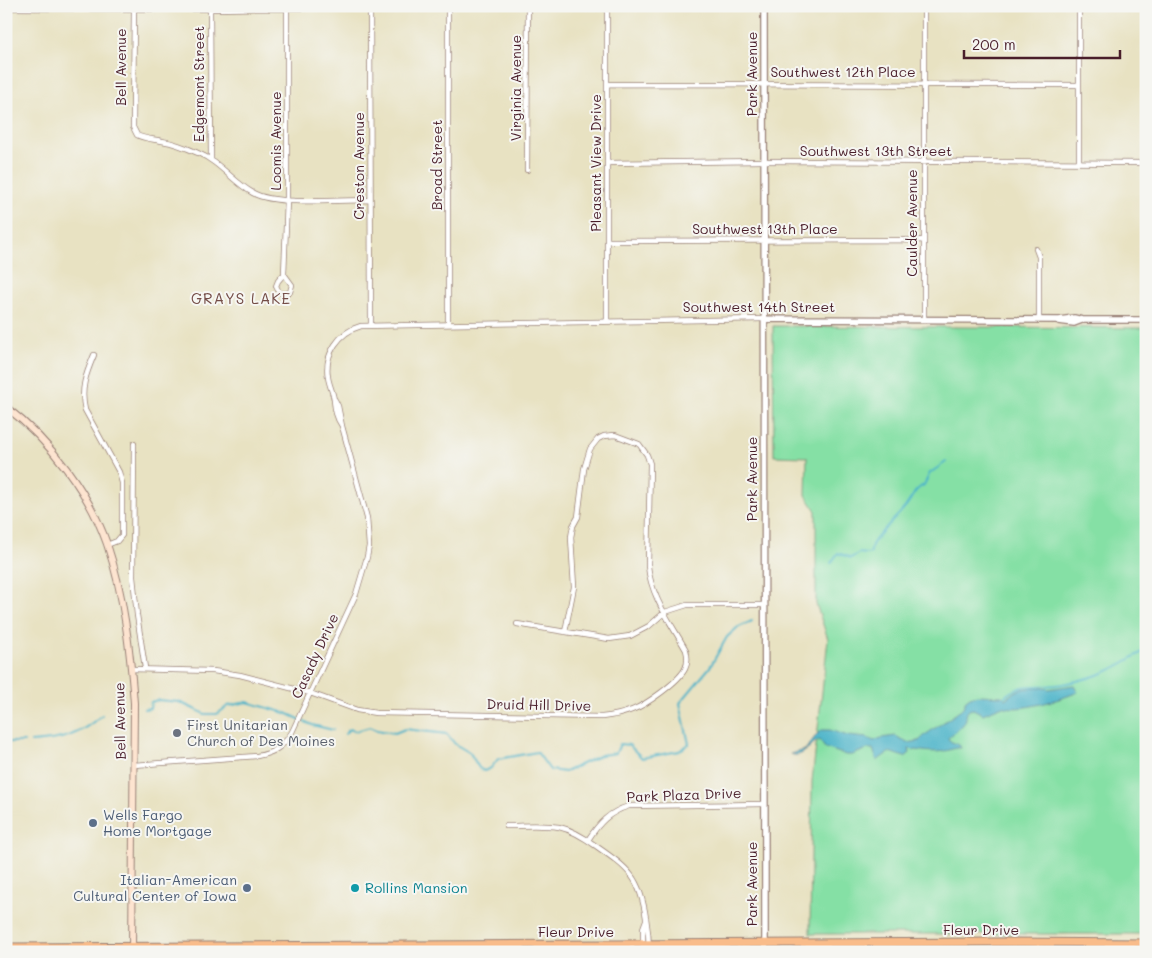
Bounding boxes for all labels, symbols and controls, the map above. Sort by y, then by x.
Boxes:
street label: Edgemont Street [189,26,208,142]
street label: Bell Avenue [111,28,130,106]
scale bar [964,28,1121,60]
street label: Park Avenue [742,32,761,116]
text: 200 m [972,34,1016,54]
street label: Virginia Avenue [506,35,525,141]
street label: Southwest 12th Place [770,62,916,81]
street label: Loomis Avenue [266,91,285,191]
street label: Pleasant View Drive [586,94,605,232]
street label: Creston Avenue [349,112,368,220]
street label: Broad Street [427,120,446,210]
street label: Southwest 13th Street [800,141,952,160]
street label: Caulder Avenue [902,169,921,277]
street label: Southwest 13th Place [692,219,838,238]
district label: GRAYS LAKE [191,288,291,308]
street label: Southwest 14th Street [683,297,835,316]
street label: Park Avenue [742,437,761,521]
street label: Casady Drive [287,610,343,701]
street label: Bell Avenue [109,682,130,760]
street label: Druid Hill Drive [486,694,592,715]
place label: First Unitarian Church of Des Moines [187,715,335,750]
marker: First Unitarian Church of Des Moines [171,727,183,739]
street label: Park Plaza Drive [626,783,742,806]
place label: Wells Fargo Home Mortgage [103,805,212,840]
marker: Wells Fargo Home Mortgage [87,817,99,829]
street label: Park Avenue [742,842,761,926]
place label: Italian-American Cultural Center of Iowa [73,870,237,905]
place label: Rollins Mansion [365,878,467,897]
marker: Italian-American Cultural Center of Iowa [241,882,253,894]
marker: Rollins Mansion [349,882,361,894]
street label: Fleur Drive [943,920,1019,939]
street label: Fleur Drive [538,922,614,941]

